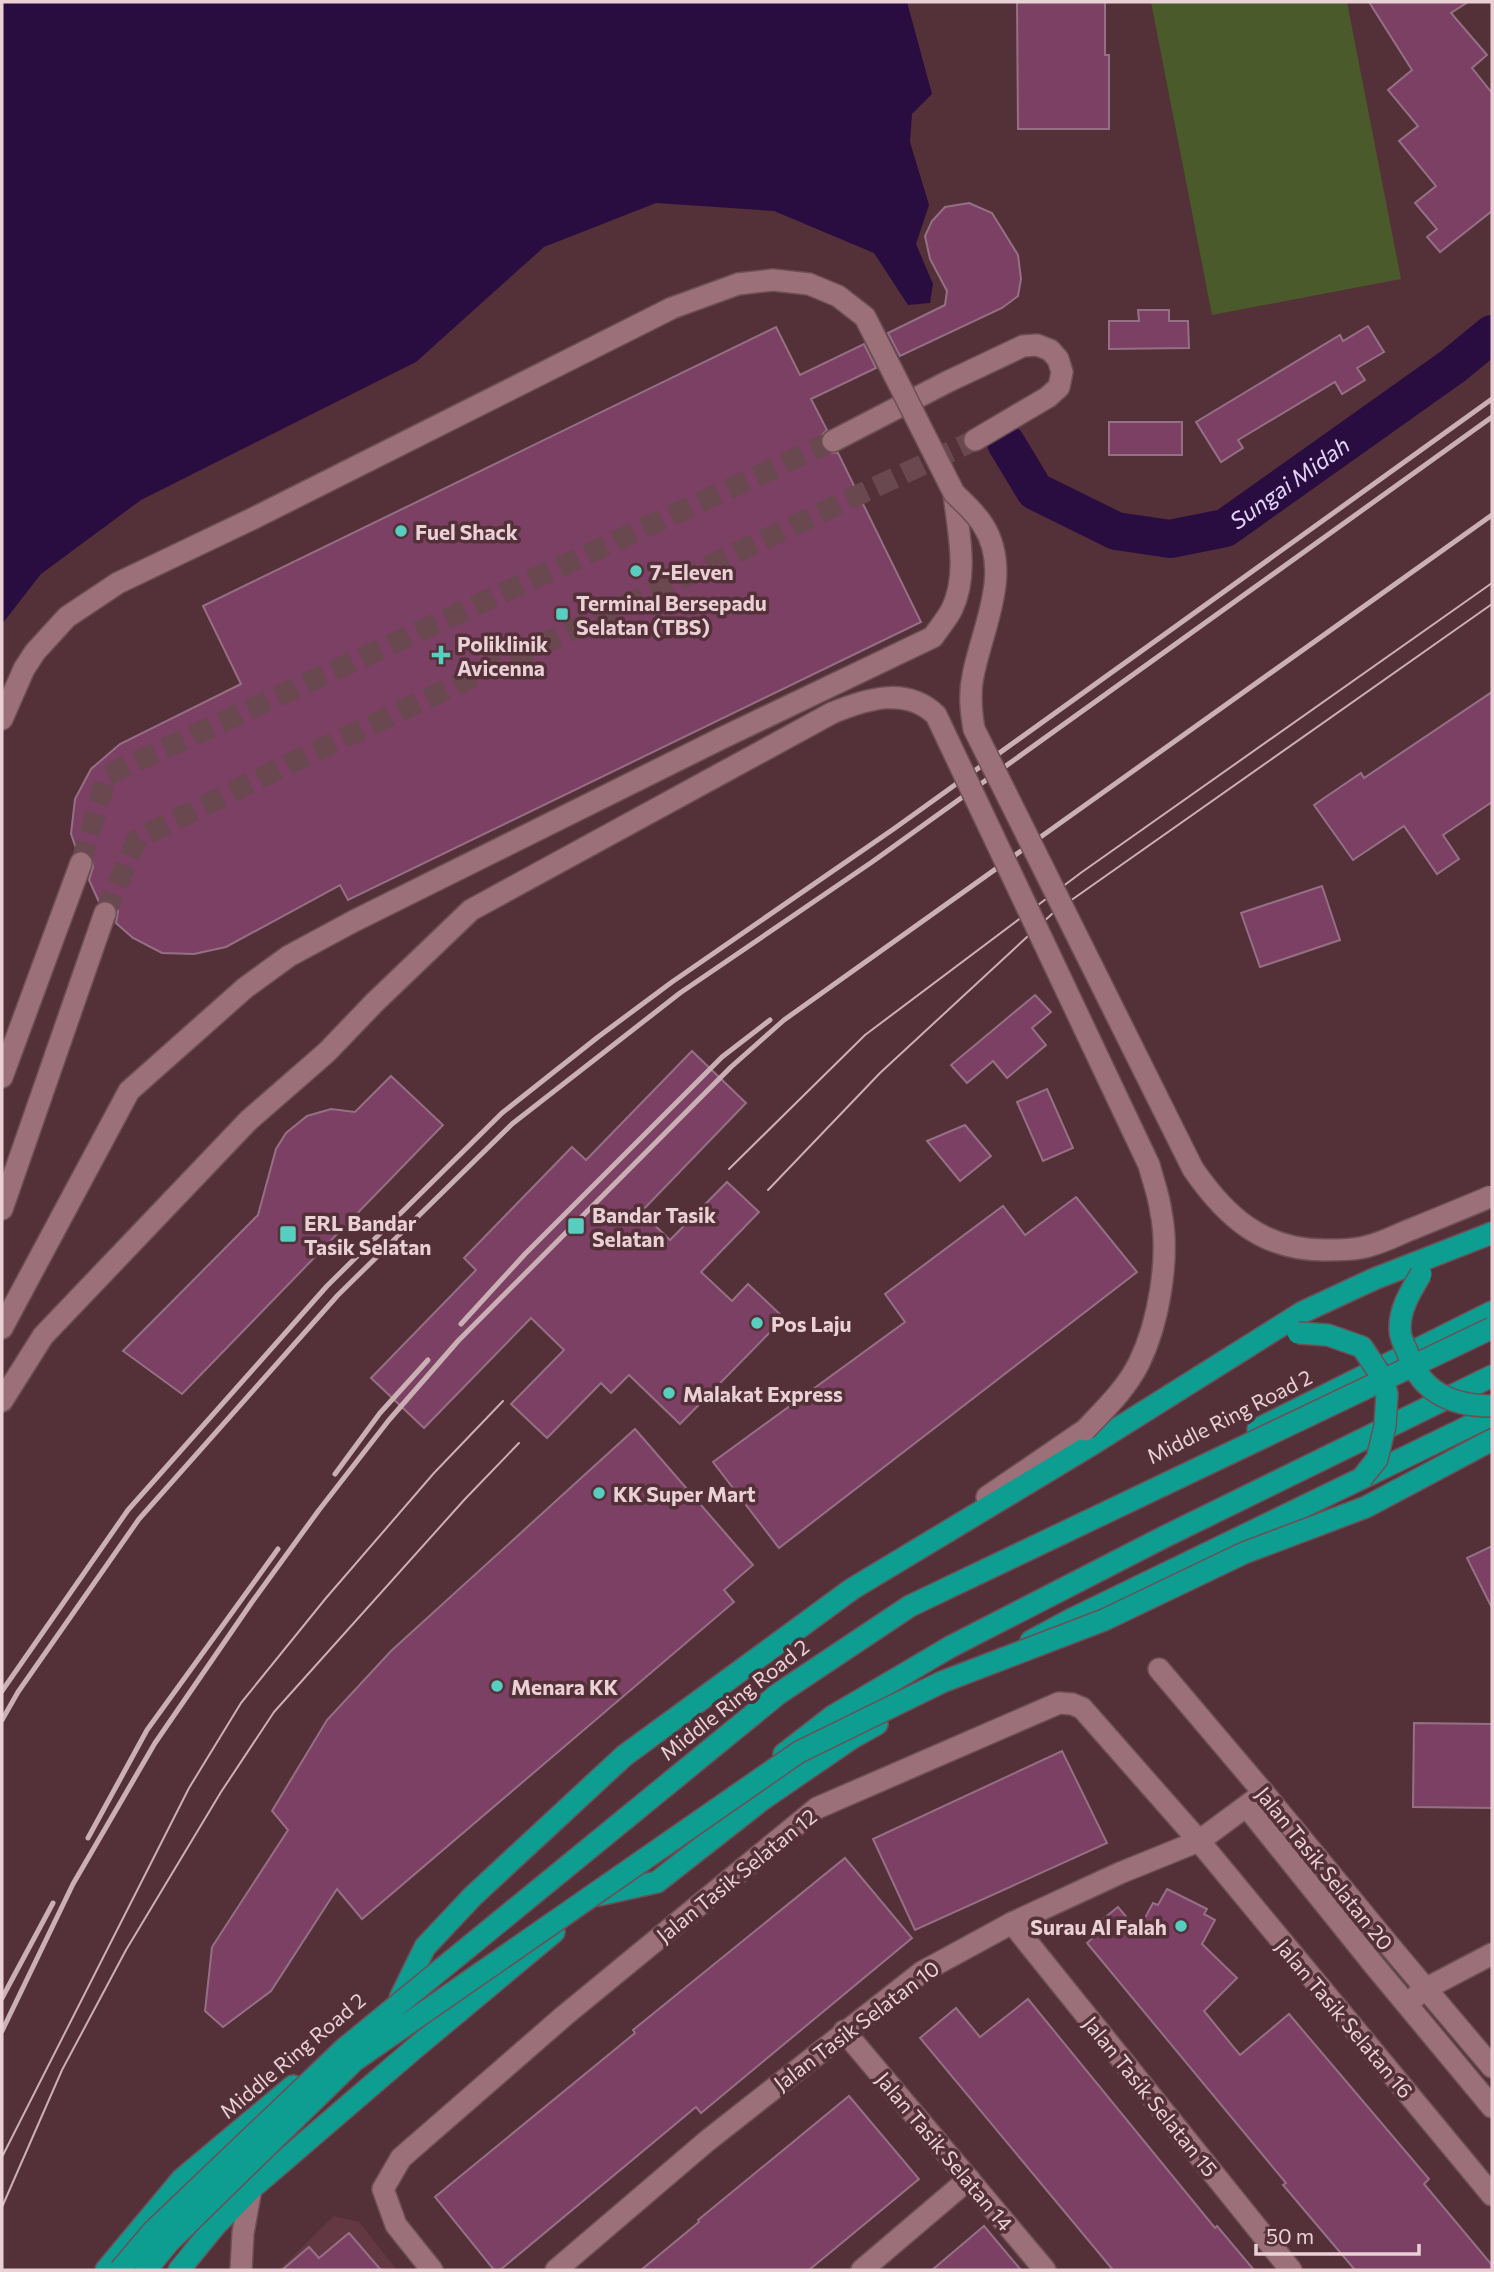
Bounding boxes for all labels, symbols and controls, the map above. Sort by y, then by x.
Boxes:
water label: Sungai Midah [1224,430,1355,534]
place label: Fuel Shack [415,519,518,544]
marker: Fuel Shack [393,523,409,539]
place label: 7-Eleven [650,559,734,584]
marker: 7-Eleven [628,563,644,579]
place label: Terminal Bersepadu Selatan (TBS) [576,590,767,639]
marker: Terminal Bersepadu Selatan (TBS) [554,606,570,622]
place label: Poliklinik Avicenna [457,631,548,680]
marker: Poliklinik Avicenna [431,645,451,665]
place label: Bandar Tasik Selatan [592,1202,716,1251]
place label: ERL Bandar Tasik Selatan [304,1210,431,1259]
marker: Bandar Tasik Selatan [566,1216,586,1236]
marker: ERL Bandar Tasik Selatan [278,1224,298,1244]
place label: Pos Laju [771,1311,852,1336]
marker: Pos Laju [749,1315,765,1331]
street label: Middle Ring Road 2 [1142,1364,1316,1468]
place label: Malakat Express [683,1381,843,1406]
marker: Malakat Express [661,1385,677,1401]
place label: KK Super Mart [613,1481,756,1506]
marker: KK Super Mart [591,1485,607,1501]
street label: Middle Ring Road 2 [655,1633,813,1765]
place label: Menara KK [511,1674,619,1699]
marker: Menara KK [489,1678,505,1694]
street label: Jalan Tasik Selatan 20 [1251,1781,1399,1955]
street label: Jalan Tasik Selatan 12 [651,1803,821,1947]
place label: Surau Al Falah [1030,1914,1167,1939]
marker: Surau Al Falah [1173,1918,1189,1934]
street label: Jalan Tasik Selatan 16 [1271,1934,1419,2102]
street label: Jalan Tasik Selatan 10 [768,1955,944,2095]
street label: Middle Ring Road 2 [214,1987,370,2123]
street label: Jalan Tasik Selatan 15 [1079,2011,1223,2181]
street label: Jalan Tasik Selatan 14 [871,2067,1019,2236]
scale bar [1256,2212,1419,2256]
text: 50 m [1266,2223,1314,2248]

